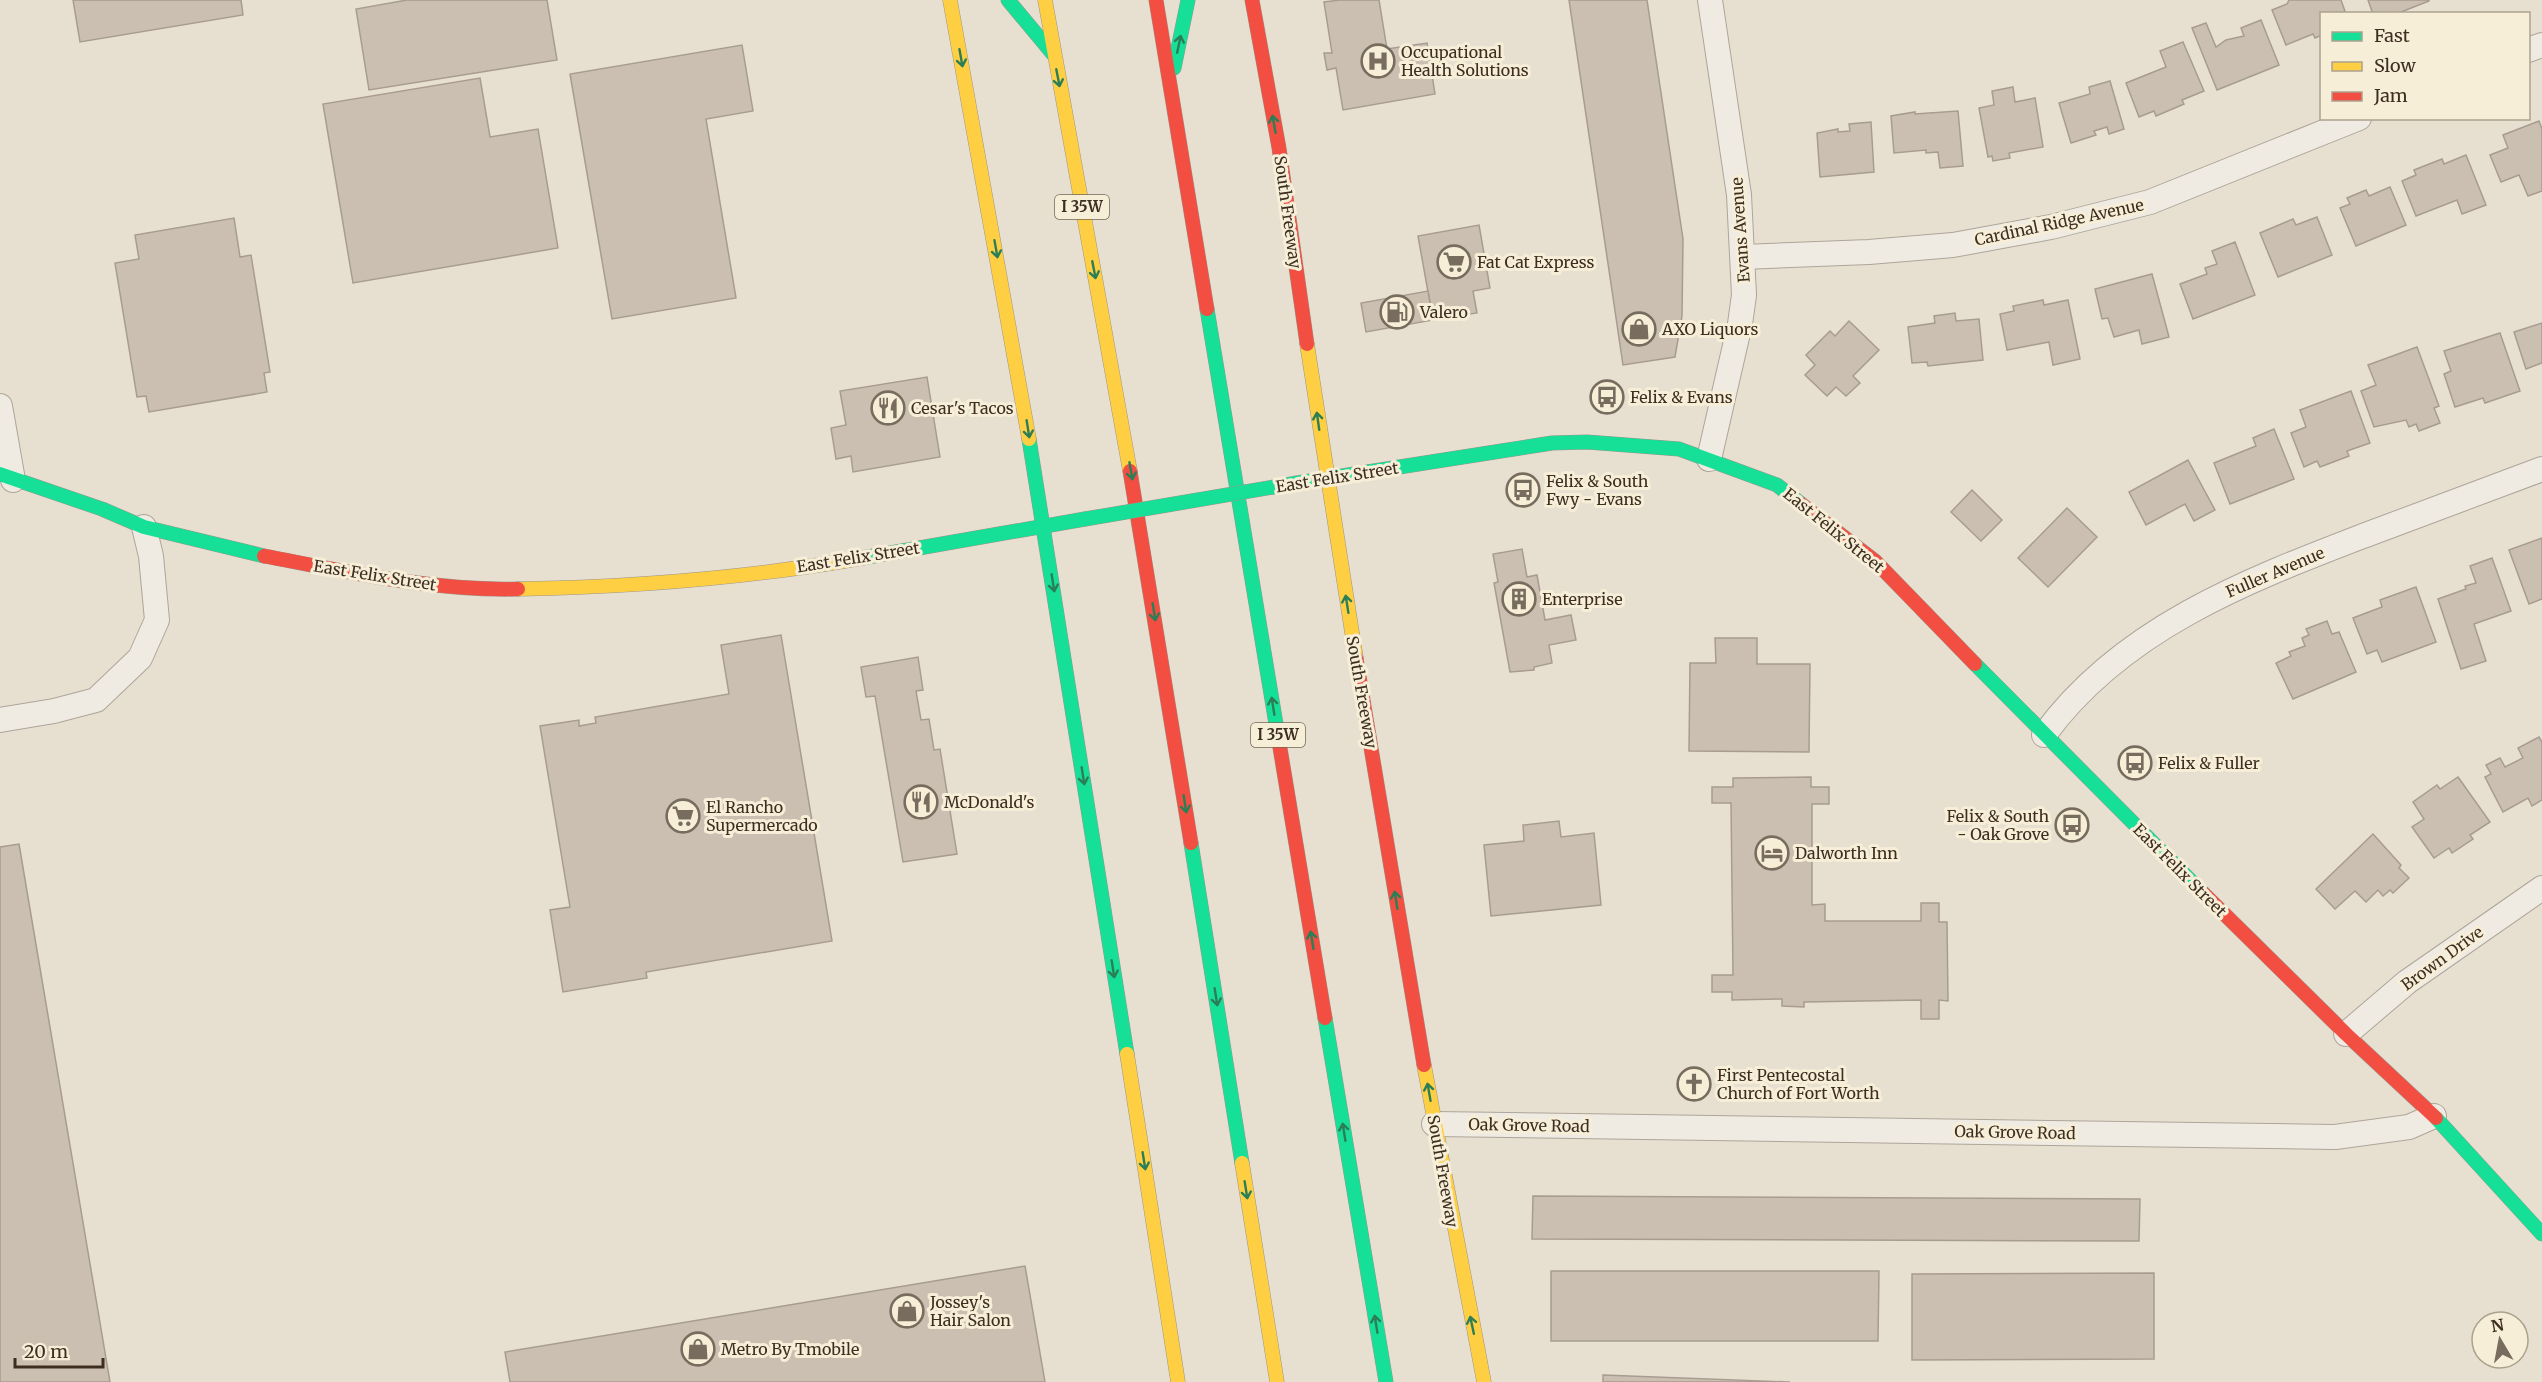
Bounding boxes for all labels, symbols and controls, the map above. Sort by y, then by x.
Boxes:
legend [2320,12,2530,120]
text: Fast [2374,24,2410,47]
one-way arrow [1174,34,1185,54]
place label: Occupational Health Solutions [1401,42,1529,80]
hospital icon: Occupational Health Solutions [1360,43,1396,79]
one-way arrow [955,47,966,67]
text: Slow [2374,54,2417,77]
one-way arrow [1053,68,1064,88]
text: Jam [2373,84,2408,107]
one-way arrow [1269,115,1280,134]
street label: South Freeway [1270,154,1306,270]
street label: Evans Avenue [1726,177,1754,283]
street label: Cardinal Ridge Avenue [1973,194,2145,250]
road number: I 35W [1055,195,1109,219]
one-way arrow [991,239,1002,259]
supermarket icon: Fat Cat Express [1436,244,1472,280]
place label: Fat Cat Express [1477,252,1594,272]
one-way arrow [1089,260,1100,279]
fuel station icon: Valero [1379,294,1415,330]
place label: Valero [1419,302,1468,322]
shop icon: AXO Liquors [1621,311,1657,347]
place label: AXO Liquors [1661,319,1758,339]
bus stop icon: Felix & Evans [1589,379,1625,415]
place label: Felix & Evans [1630,387,1733,407]
restaurant icon: Cesar's Tacos [870,390,906,426]
place label: Cesar's Tacos [911,398,1014,418]
one-way arrow [1312,411,1323,431]
one-way arrow [1023,419,1034,439]
street label: East Felix Street [1274,457,1401,497]
one-way arrow [1126,461,1137,481]
place label: Felix & South Fwy - Evans [1546,471,1649,509]
bus stop icon: Felix & South Fwy - Evans [1505,472,1541,508]
street label: East Felix Street [1780,483,1889,577]
street label: East Felix Street [795,537,922,577]
street label: Fuller Avenue [2223,542,2327,602]
street label: East Felix Street [312,555,439,595]
one-way arrow [1047,573,1058,593]
building icon: Enterprise [1501,581,1537,617]
place label: Enterprise [1542,589,1623,609]
one-way arrow [1341,594,1352,614]
one-way arrow [1149,601,1160,621]
street label: South Freeway [1342,634,1382,750]
one-way arrow [1268,696,1279,716]
road number: I 35W [1251,723,1305,747]
bus stop icon: Felix & Fuller [2117,745,2153,781]
place label: Felix & Fuller [2158,753,2260,773]
one-way arrow [1077,766,1088,785]
restaurant icon: McDonald's [903,784,939,820]
place label: McDonald's [944,792,1034,812]
one-way arrow [1180,794,1191,814]
place label: El Rancho Supermercado [706,797,818,835]
supermarket icon: El Rancho Supermercado [665,798,701,834]
place label: Felix & South - Oak Grove [1947,806,2049,844]
bus stop icon: Felix & South - Oak Grove [2054,807,2090,843]
street label: East Felix Street [2129,819,2231,921]
hotel icon: Dalworth Inn [1754,835,1790,871]
place label: Dalworth Inn [1795,843,1898,863]
one-way arrow [1391,890,1402,910]
street label: Brown Drive [2397,922,2487,994]
one-way arrow [1307,930,1318,950]
one-way arrow [1107,958,1118,978]
one-way arrow [1210,987,1221,1006]
place label: First Pentecostal Church of Fort Worth [1717,1065,1880,1103]
church icon: First Pentecostal Church of Fort Worth [1676,1066,1712,1102]
one-way arrow [1423,1082,1434,1102]
street label: South Freeway [1423,1113,1463,1229]
street label: Oak Grove Road [1468,1114,1590,1136]
street label: Oak Grove Road [1954,1121,2076,1143]
one-way arrow [1339,1123,1350,1142]
one-way arrow [1138,1151,1149,1171]
one-way arrow [1241,1179,1252,1199]
place label: Jossey's Hair Salon [929,1292,1011,1330]
shop icon: Jossey's Hair Salon [889,1293,925,1329]
north arrow [2470,1310,2530,1370]
text: N [2489,1314,2506,1336]
one-way arrow [1371,1315,1382,1335]
one-way arrow [1466,1316,1477,1335]
scale bar [15,1331,104,1369]
shop icon: Metro By Tmobile [680,1331,716,1367]
place label: Metro By Tmobile [721,1339,859,1359]
text: 20 m [24,1340,68,1363]

